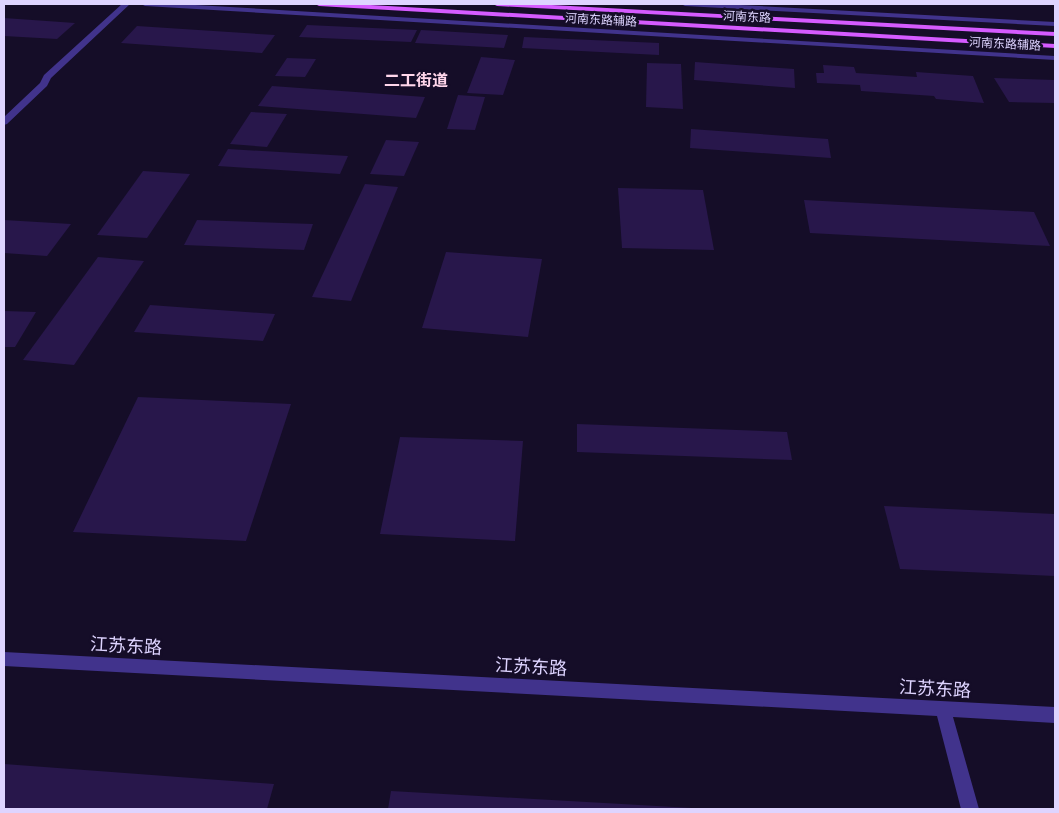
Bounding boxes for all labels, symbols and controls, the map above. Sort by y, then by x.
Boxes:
street label: 河南东路 [723,8,771,26]
street label: 河南东路辅路 [565,10,637,30]
street label: 河南东路辅路 [969,34,1041,54]
district label: 二工街道 [384,69,448,91]
street label: 江苏东路 [89,631,163,660]
street label: 江苏东路 [494,652,568,681]
street label: 江苏东路 [898,674,972,703]

